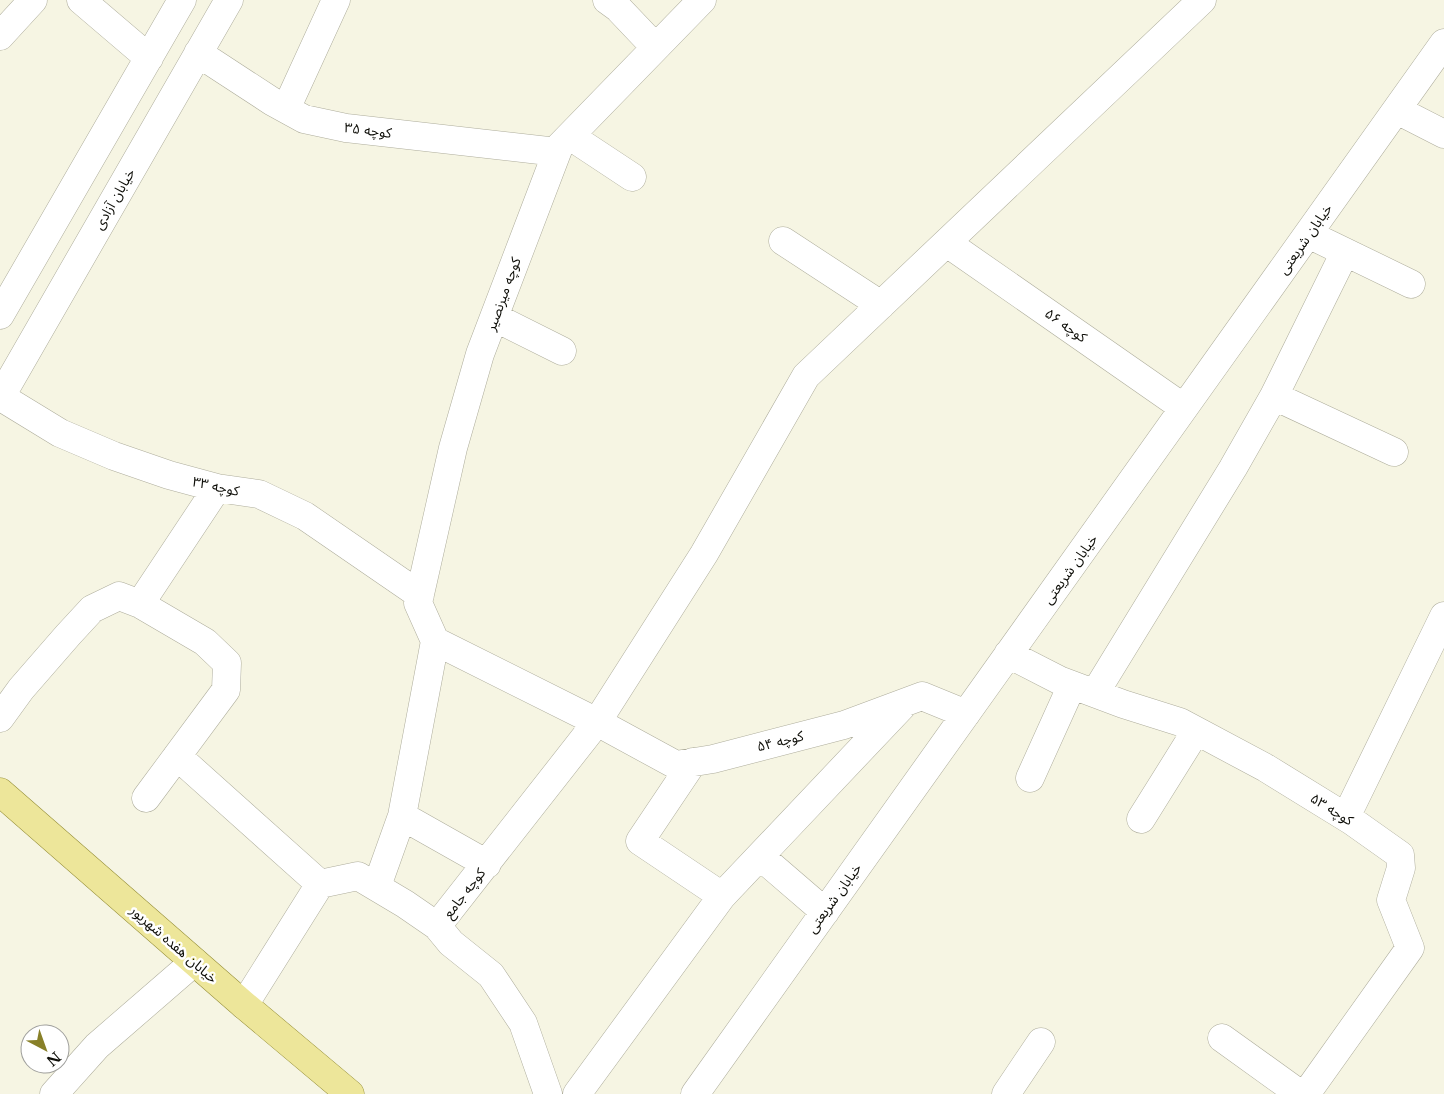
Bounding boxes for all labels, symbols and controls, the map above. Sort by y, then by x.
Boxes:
street label: کوچه ۳۵ [343,118,393,143]
street label: خیابان آزادی [89,165,139,233]
street label: خیابان شریعتی [1274,200,1336,278]
street label: کوچه میرنصیر [481,255,526,335]
street label: کوچه ۵۶ [1041,304,1091,347]
street label: کوچه ۳۳ [191,472,241,501]
street label: خیابان شریعتی [1039,530,1101,608]
street label: کوچه ۵۴ [755,726,806,756]
street label: کوچه ۵۳ [1307,789,1357,830]
street label: خیابان شریعتی [803,859,865,937]
street label: کوچه جامع [439,864,491,923]
street label: خیابان هفده شهریور [126,900,222,987]
north arrow [20,1024,70,1074]
text: N [43,1048,64,1070]

